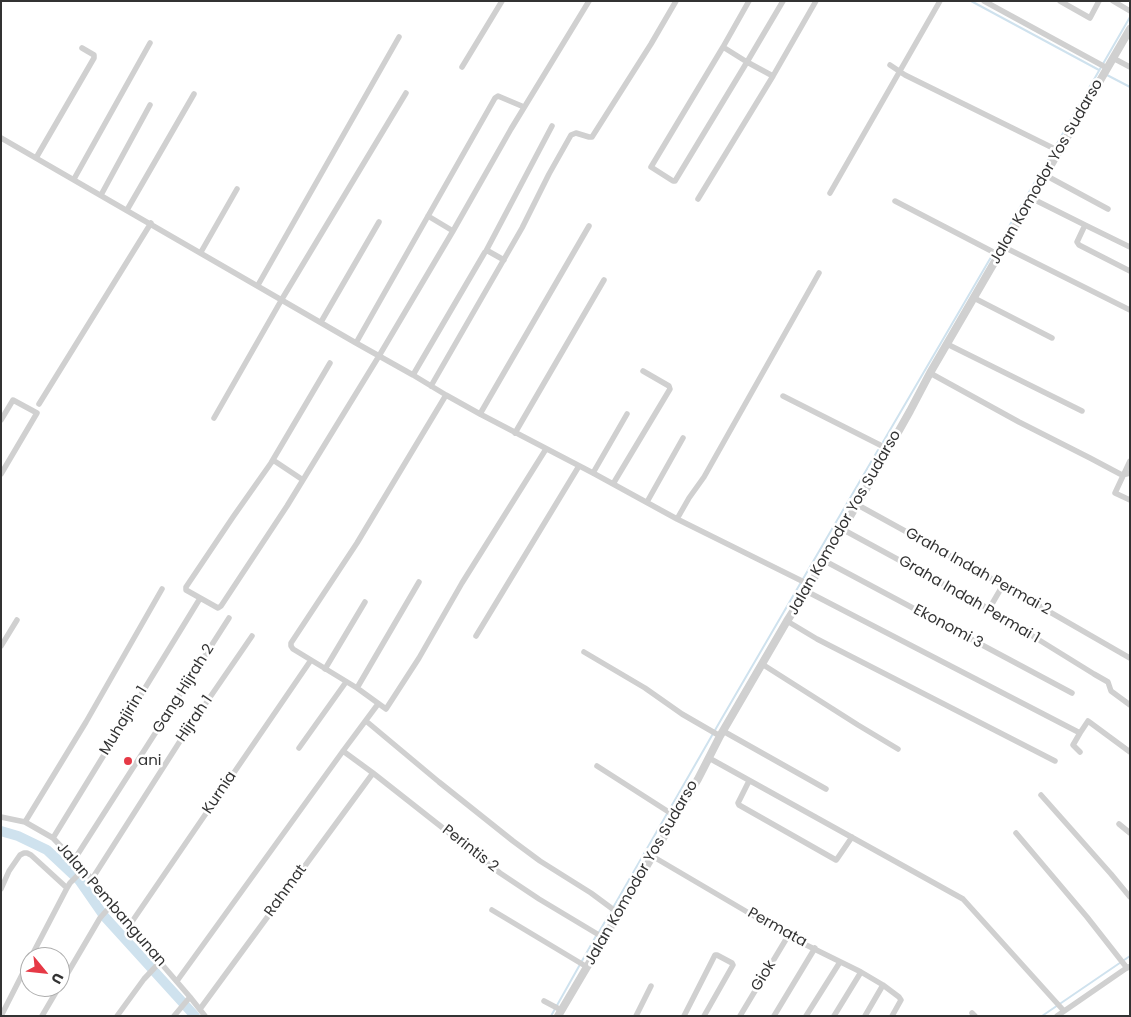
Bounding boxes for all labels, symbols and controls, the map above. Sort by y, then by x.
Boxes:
street label: Jalan Komodor Yos Sudarso [987,76,1107,268]
street label: Jalan Komodor Yos Sudarso [785,427,905,619]
street label: Graha Indah Permai 2 [902,524,1054,620]
street label: Graha Indah Permai 1 [895,552,1043,648]
street label: Ekonomi 3 [910,601,986,653]
street label: Gang Hijrah 2 [150,641,218,737]
street label: Muhajirin 1 [96,683,152,759]
street label: Hijrah 1 [173,692,217,746]
place label: ani [138,752,161,770]
marker: ani [122,755,134,767]
street label: Kurnia [199,768,241,818]
street label: Jalan Komodor Yos Sudarso [582,777,702,969]
street label: Perintis 2 [438,821,502,877]
street label: Jalan Pembangunan [52,840,170,970]
street label: Rahmat [261,861,311,921]
street label: Permata [744,904,810,952]
north arrow [20,947,70,997]
street label: Giok [748,957,780,995]
text: U [46,970,69,988]

